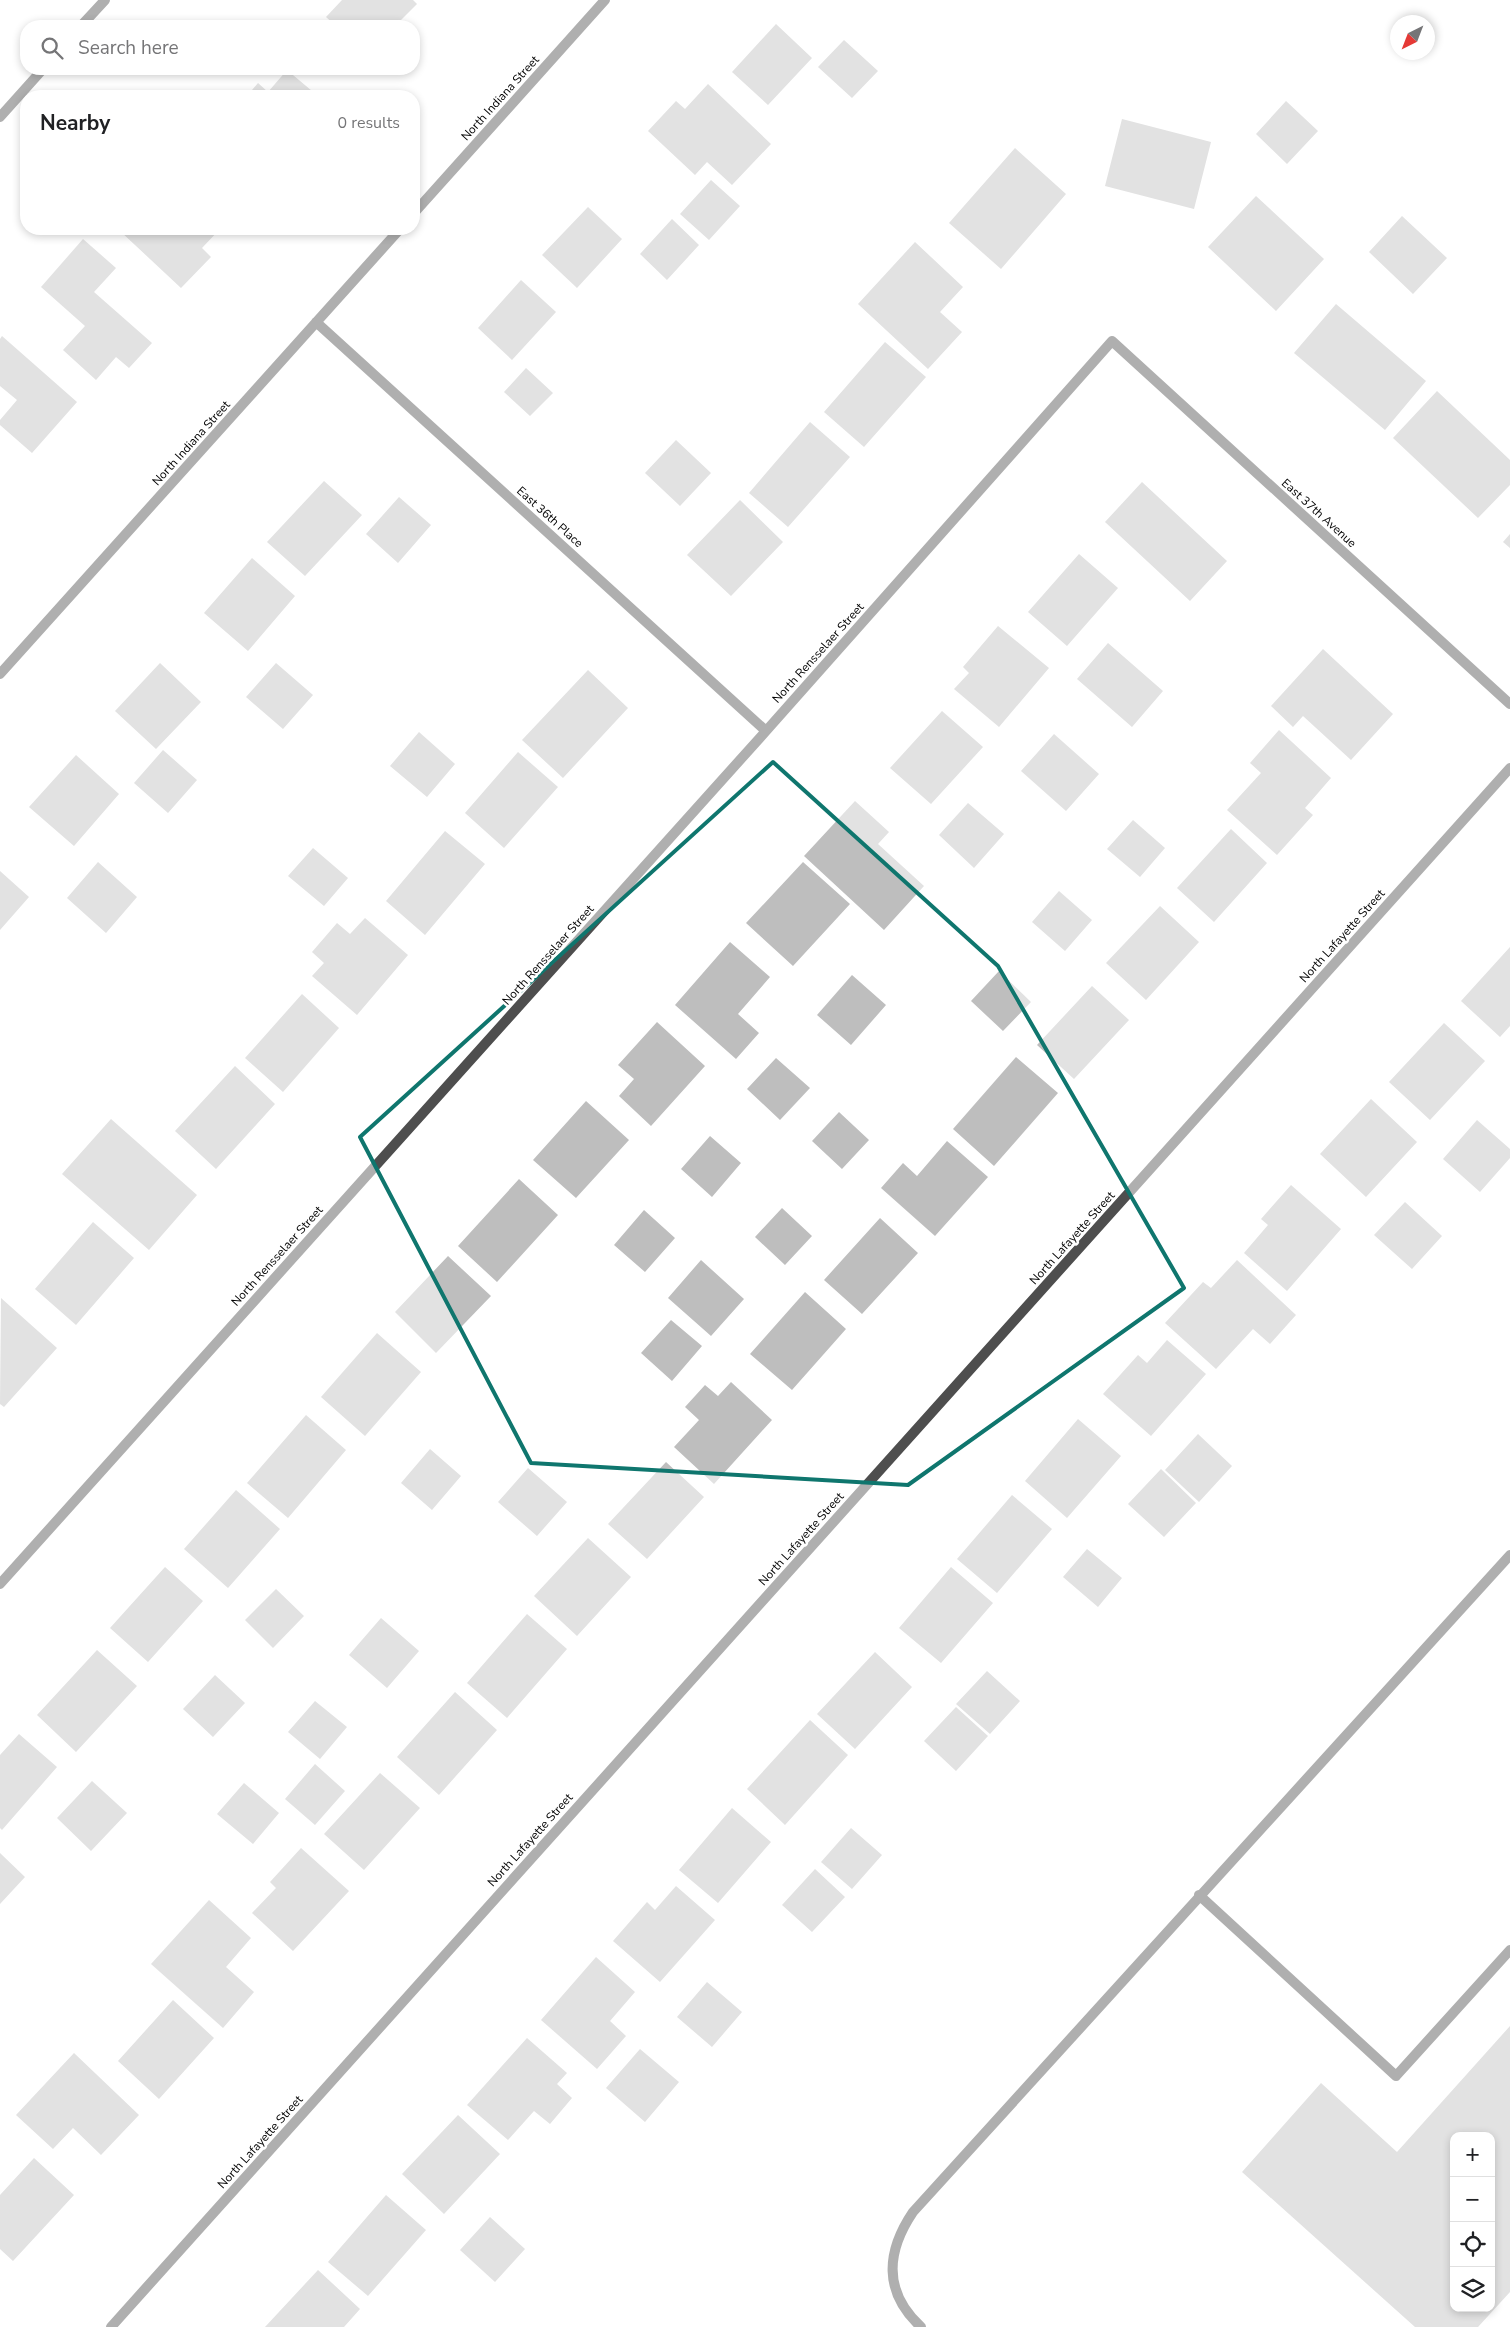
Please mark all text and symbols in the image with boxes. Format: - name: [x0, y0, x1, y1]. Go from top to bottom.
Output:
- north arrow: [1390, 15, 1435, 60]
- search box: [20, 20, 420, 75]
- icon: search: [38, 34, 66, 62]
- text: Search here: [78, 35, 179, 61]
- street label: North Indiana Street: [457, 51, 543, 144]
- text: Nearby: [40, 109, 110, 137]
- text: 0 results: [338, 112, 400, 134]
- street label: North Indiana Street: [148, 396, 234, 489]
- street label: East 37th Avenue: [1278, 475, 1360, 551]
- street label: East 36th Place: [513, 483, 587, 551]
- street label: North Rensselaer Street: [769, 599, 868, 707]
- street label: North Lafayette Street: [1296, 885, 1389, 986]
- street label: North Rensselaer Street: [499, 901, 598, 1009]
- street label: North Lafayette Street: [1026, 1187, 1119, 1288]
- street label: North Rensselaer Street: [228, 1202, 327, 1310]
- street label: North Lafayette Street: [755, 1488, 848, 1589]
- street label: North Lafayette Street: [484, 1789, 577, 1890]
- street label: North Lafayette Street: [214, 2091, 307, 2192]
- map controls: [1450, 2132, 1495, 2312]
- button: +: [1450, 2132, 1495, 2177]
- button: −: [1450, 2177, 1495, 2222]
- button: locate: [1450, 2222, 1495, 2267]
- button: layers: [1450, 2267, 1495, 2312]

